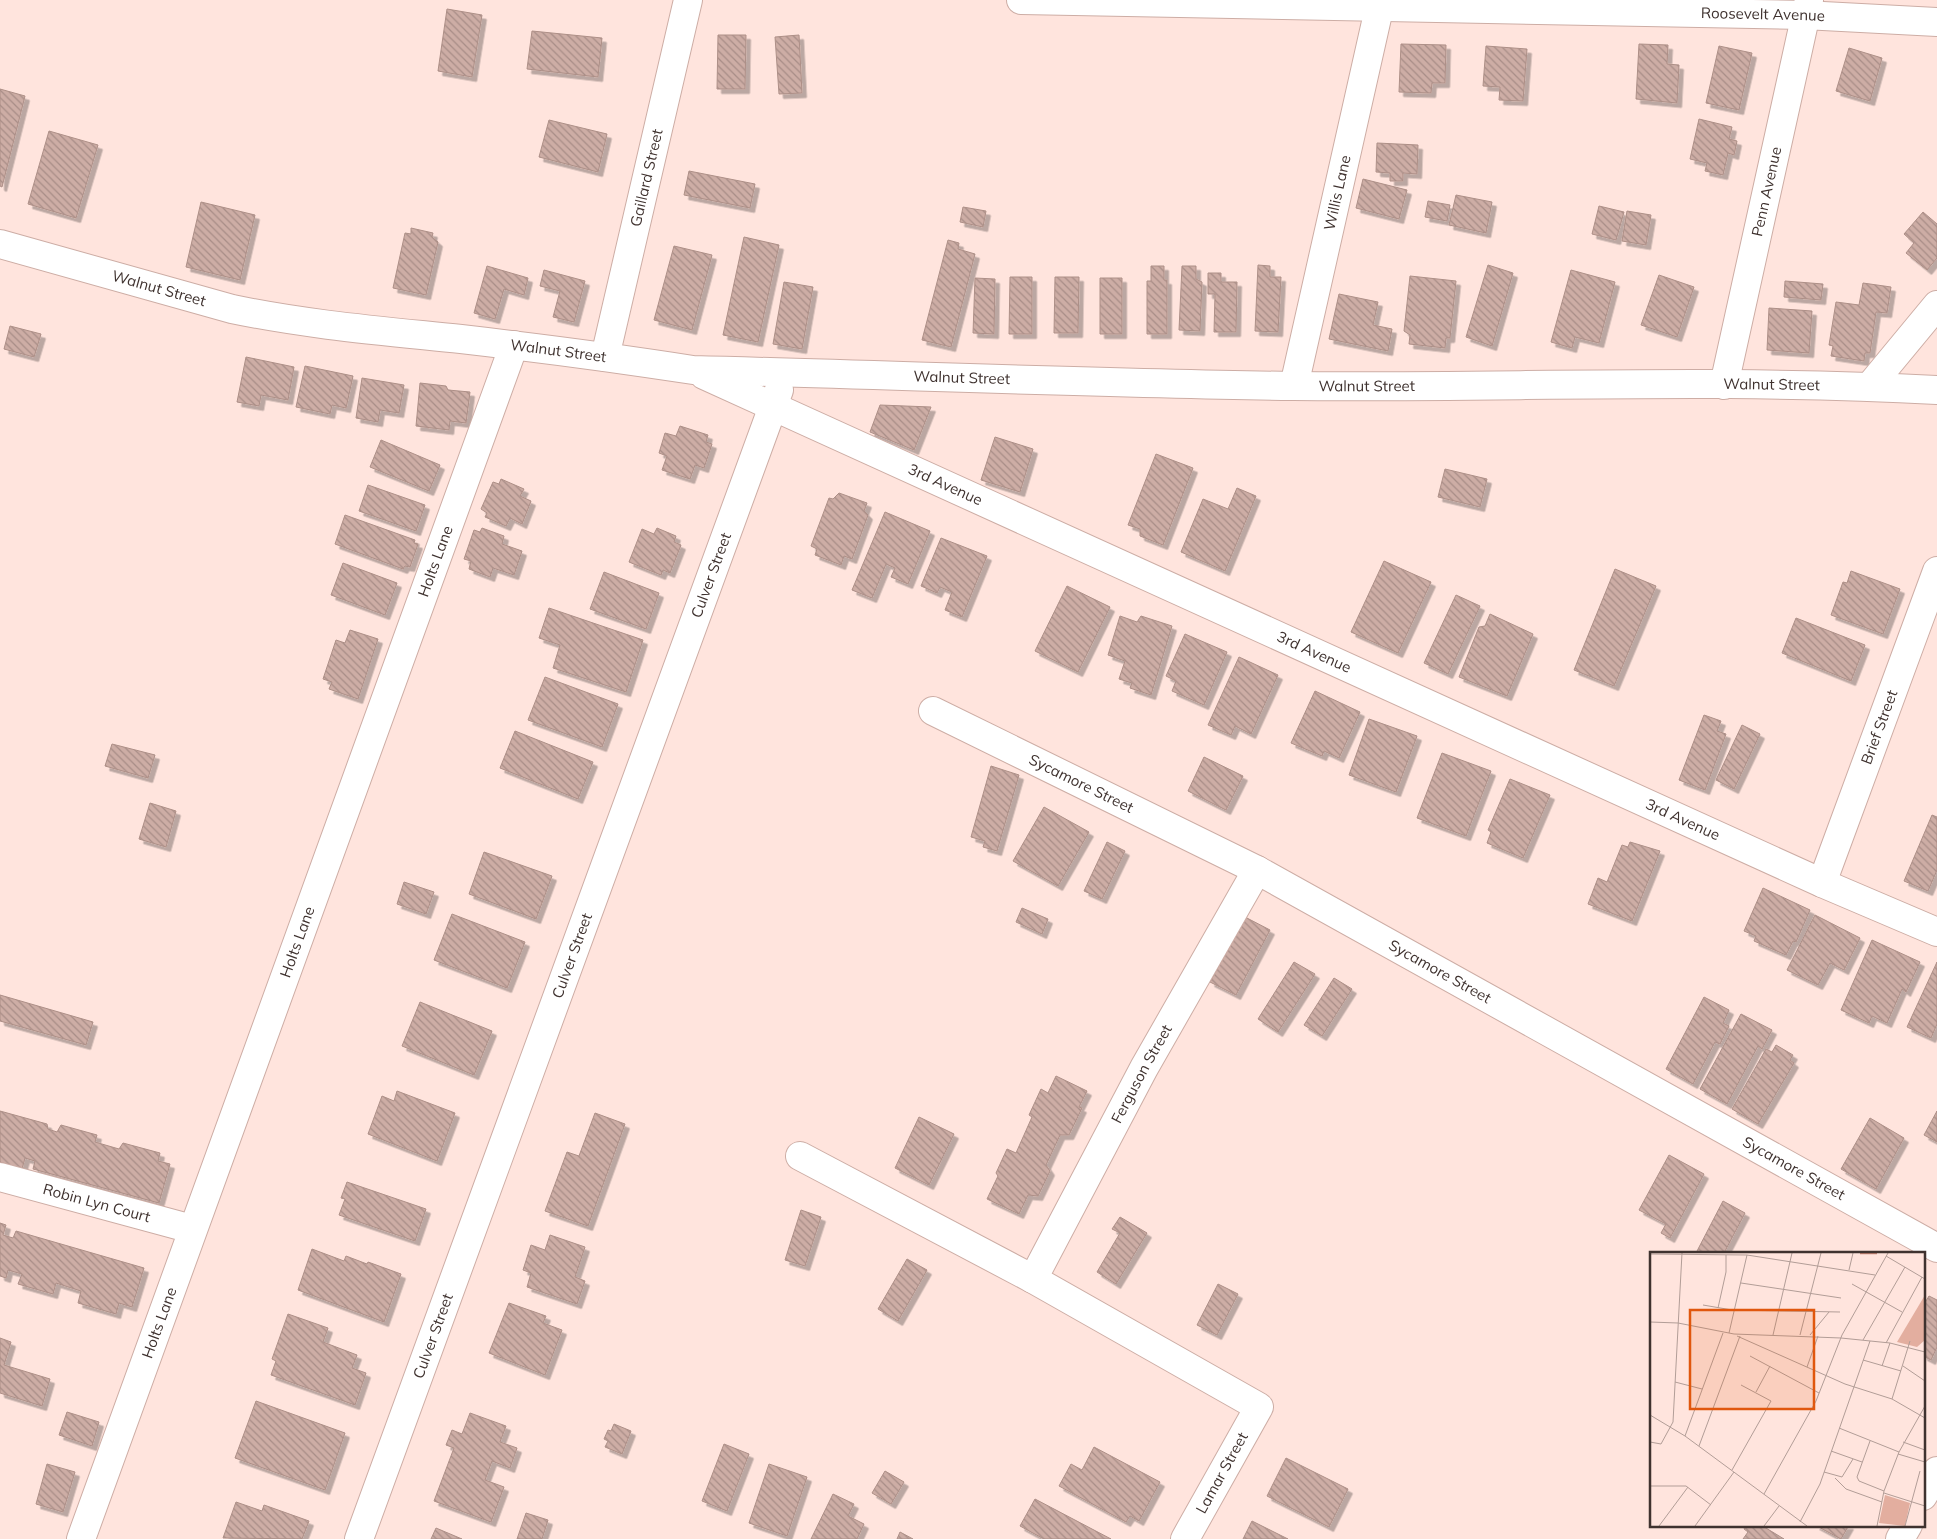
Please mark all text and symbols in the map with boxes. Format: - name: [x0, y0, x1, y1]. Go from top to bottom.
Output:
- street label: Roosevelt Avenue: [1701, 3, 1825, 25]
- street label: Gaillard Street: [626, 127, 667, 228]
- street label: Penn Avenue: [1747, 145, 1785, 238]
- street label: Willis Lane: [1319, 153, 1355, 232]
- street label: Walnut Street: [110, 266, 208, 310]
- street label: Walnut Street: [509, 335, 608, 366]
- street label: Walnut Street: [913, 366, 1010, 388]
- street label: Walnut Street: [1723, 374, 1820, 394]
- street label: Walnut Street: [1318, 376, 1415, 395]
- street label: 3rd Avenue: [905, 459, 986, 509]
- street label: Holts Lane: [413, 523, 457, 599]
- street label: Culver Street: [687, 530, 735, 620]
- street label: 3rd Avenue: [1274, 627, 1354, 677]
- street label: Brief Street: [1857, 687, 1901, 767]
- street label: Sycamore Street: [1026, 750, 1137, 817]
- street label: 3rd Avenue: [1643, 794, 1723, 844]
- street label: Holts Lane: [275, 904, 319, 980]
- street label: Culver Street: [547, 910, 596, 1001]
- street label: Sycamore Street: [1385, 935, 1495, 1007]
- street label: Ferguson Street: [1107, 1021, 1176, 1126]
- street label: Sycamore Street: [1739, 1132, 1849, 1204]
- street label: Robin Lyn Court: [41, 1179, 152, 1226]
- inset map: [1650, 1252, 1924, 1526]
- street label: Holts Lane: [137, 1284, 181, 1361]
- street label: Culver Street: [408, 1291, 457, 1381]
- street label: Lamar Street: [1191, 1429, 1252, 1517]

